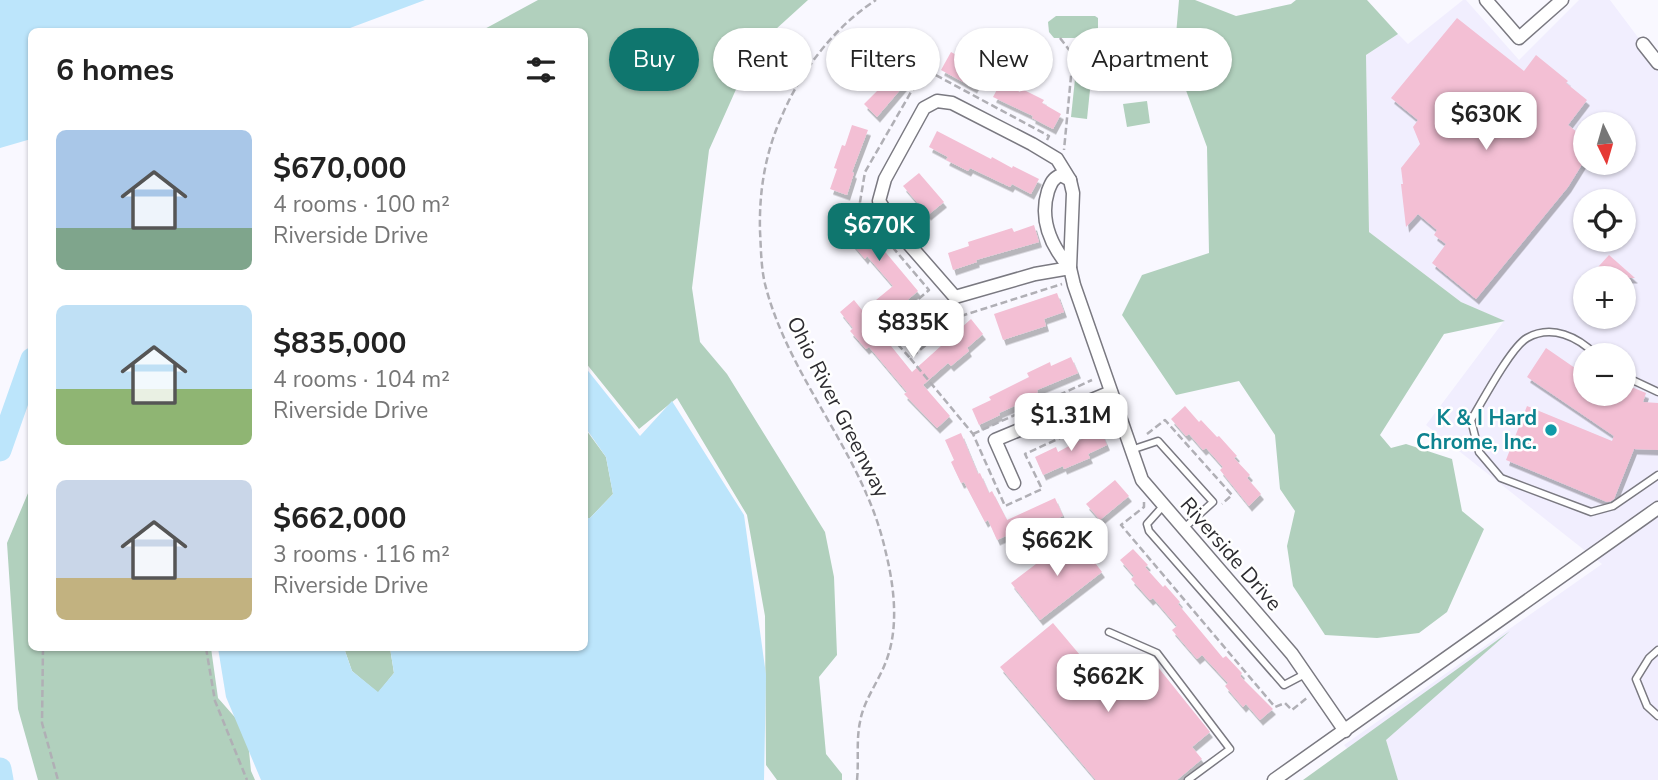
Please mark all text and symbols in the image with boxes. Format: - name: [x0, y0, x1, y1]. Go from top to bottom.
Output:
- chip: Buy: [609, 28, 699, 91]
- chip: Rent: [713, 28, 812, 91]
- chip: Filters: [826, 28, 940, 91]
- chip: New: [954, 28, 1053, 91]
- chip: Apartment: [1067, 28, 1232, 91]
- text: 6 homes: [56, 50, 174, 91]
- icon: filters: [522, 51, 560, 89]
- pin: $630K: [1437, 92, 1535, 152]
- text: $630K: [1451, 99, 1521, 130]
- north arrow: [1573, 112, 1636, 175]
- map controls: [1573, 112, 1636, 406]
- text: $670,000: [273, 148, 406, 189]
- icon: home: [112, 158, 196, 242]
- text: 4 rooms · 100 m²: [273, 189, 450, 220]
- button: locate: [1573, 189, 1636, 252]
- pin: $670K: [830, 204, 928, 263]
- text: $670K: [844, 210, 914, 241]
- text: Riverside Drive: [273, 220, 428, 251]
- button: +: [1573, 266, 1636, 329]
- pin: $835K: [864, 300, 962, 360]
- text: $835K: [878, 307, 948, 338]
- street label: Ohio River Greenway: [780, 312, 896, 503]
- text: $835,000: [273, 323, 406, 364]
- icon: home: [112, 333, 196, 417]
- button: −: [1573, 343, 1636, 406]
- text: 4 rooms · 104 m²: [273, 364, 450, 395]
- pin: $1.31M: [1014, 393, 1128, 453]
- text: Riverside Drive: [273, 395, 428, 426]
- text: $1.31M: [1031, 400, 1111, 431]
- place label: K & I Hard Chrome, Inc.: [1416, 404, 1537, 456]
- marker: K & I Hard Chrome, Inc.: [1543, 422, 1559, 438]
- street label: Riverside Drive: [1174, 491, 1288, 617]
- text: $662,000: [273, 498, 406, 539]
- icon: home: [112, 508, 196, 592]
- pin: $662K: [1008, 518, 1106, 578]
- text: $662K: [1022, 525, 1092, 556]
- text: 3 rooms · 116 m²: [273, 539, 450, 570]
- text: Riverside Drive: [273, 570, 428, 601]
- pin: $662K: [1059, 654, 1157, 714]
- text: $662K: [1073, 661, 1143, 692]

